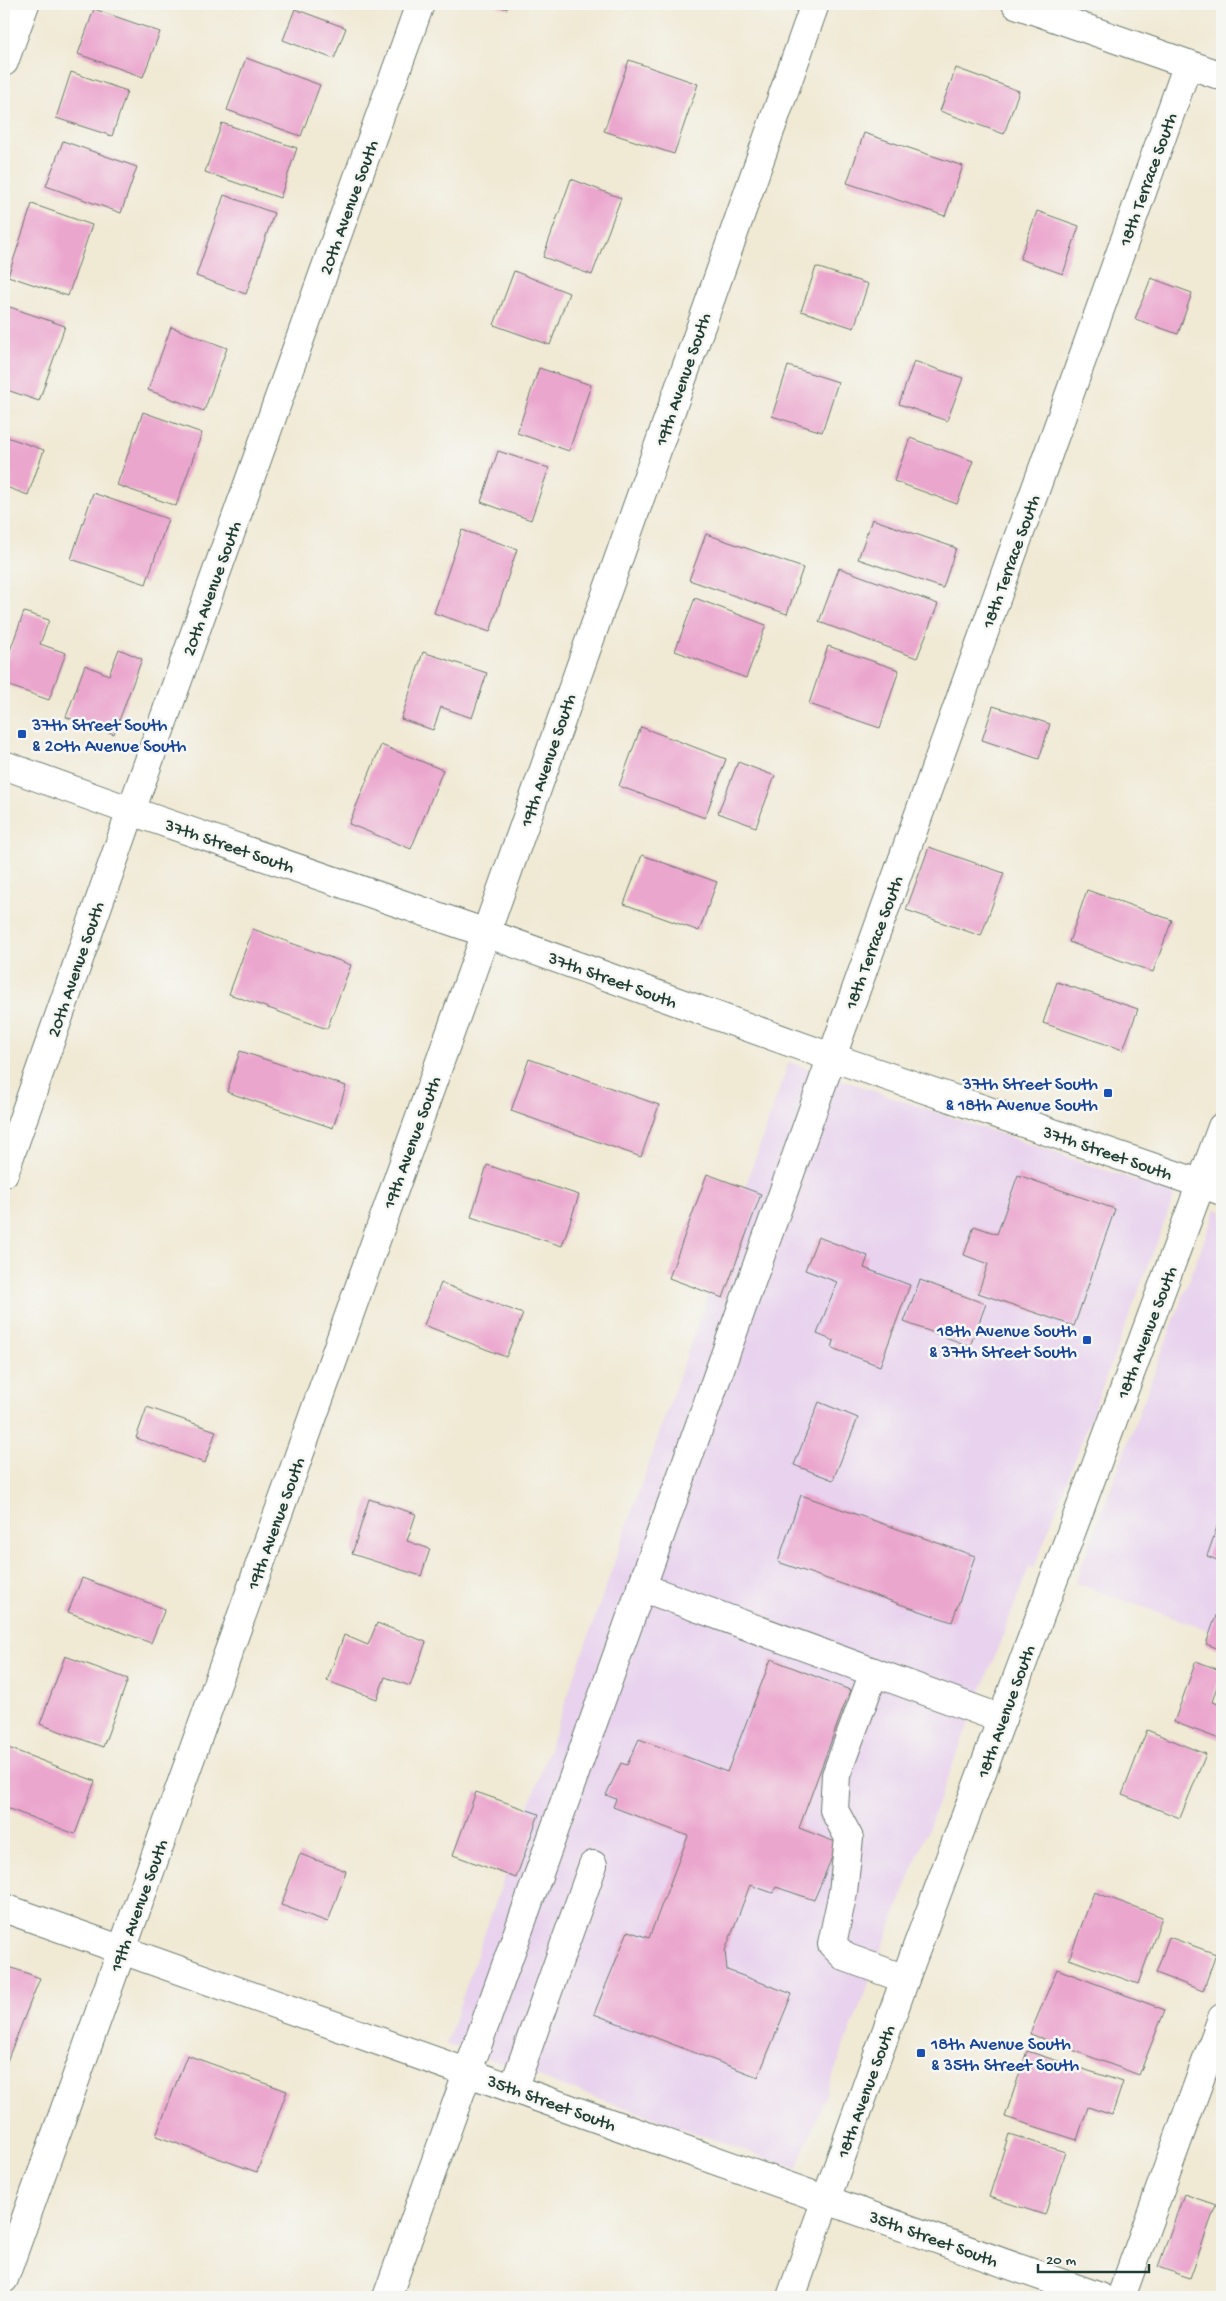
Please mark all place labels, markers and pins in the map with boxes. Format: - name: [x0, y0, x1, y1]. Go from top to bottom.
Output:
- place label: 37th Street South & 20th Avenue South: [31, 716, 187, 758]
- marker: 37th Street South & 20th Avenue South: [16, 728, 28, 740]
- place label: 37th Street South & 18th Avenue South: [945, 1075, 1098, 1117]
- marker: 37th Street South & 18th Avenue South: [1102, 1087, 1114, 1099]
- place label: 18th Avenue South & 37th Street South: [929, 1322, 1077, 1364]
- marker: 18th Avenue South & 37th Street South: [1081, 1334, 1093, 1346]
- place label: 18th Avenue South & 35th Street South: [930, 2035, 1079, 2077]
- marker: 18th Avenue South & 35th Street South: [915, 2047, 927, 2059]

